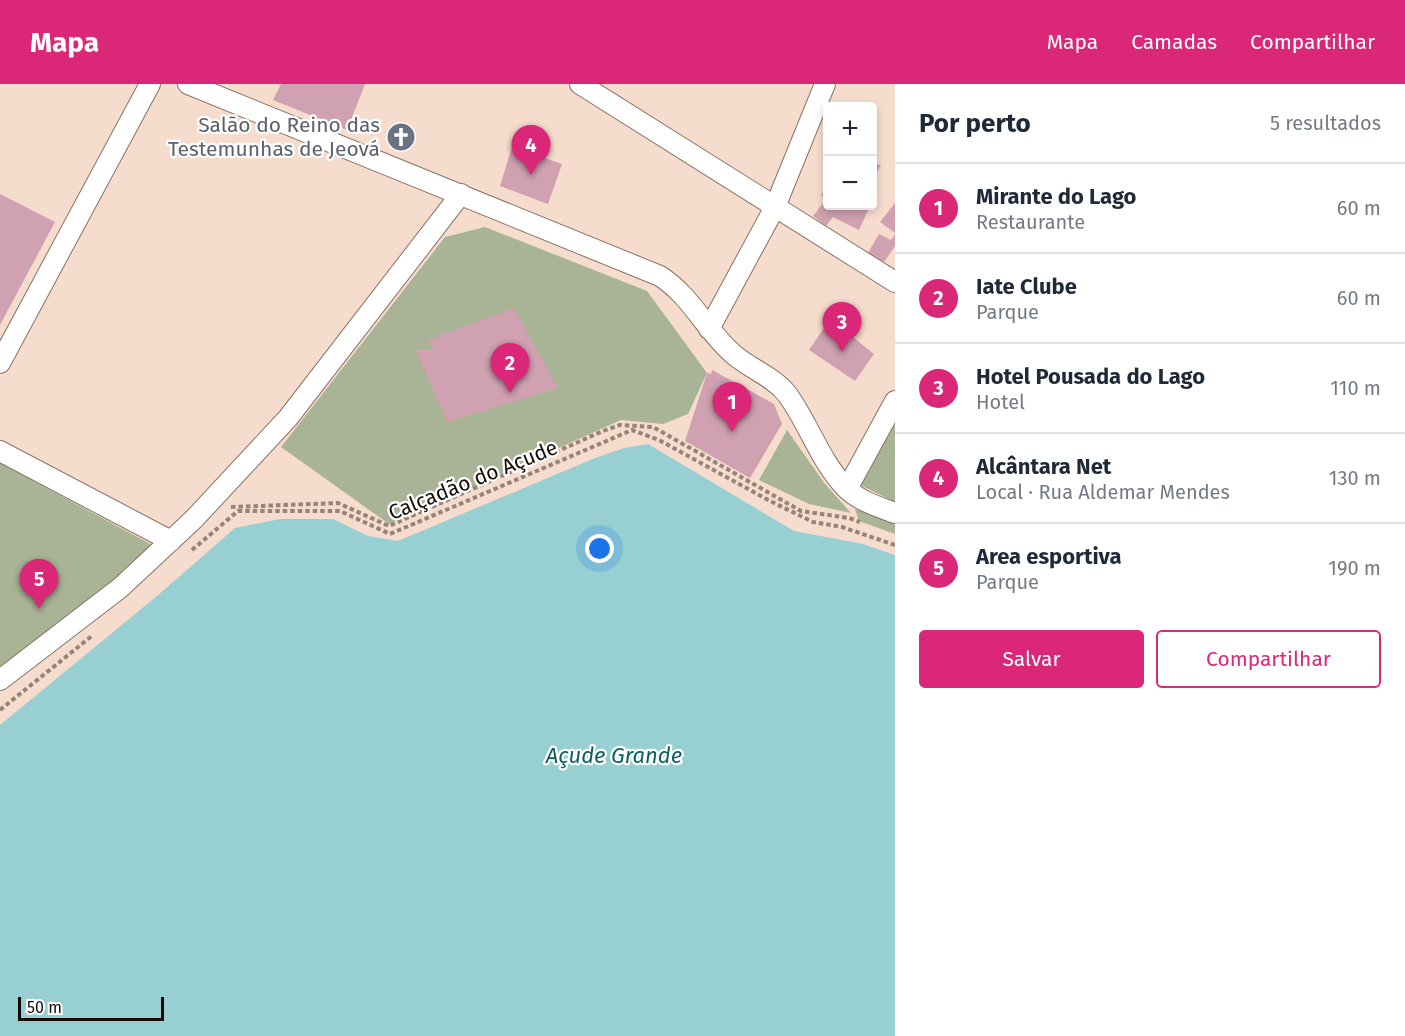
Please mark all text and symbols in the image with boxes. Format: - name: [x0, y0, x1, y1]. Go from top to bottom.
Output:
- text: Mapa: [30, 26, 99, 59]
- text: Mapa: [1047, 29, 1098, 55]
- text: Camadas: [1131, 29, 1217, 55]
- text: Compartilhar: [1250, 29, 1375, 55]
- map controls: [823, 102, 877, 210]
- button: +: [823, 102, 877, 156]
- text: Por perto: [919, 108, 1031, 139]
- text: 5 resultados: [1270, 111, 1381, 135]
- place label: Salão do Reino das Testemunhas de Jeová: [168, 112, 380, 162]
- church icon: Salão do Reino das Testemunhas de Jeová: [385, 121, 417, 153]
- pin: 4: [512, 126, 550, 175]
- button: −: [823, 156, 877, 210]
- text: Mirante do Lago: [976, 183, 1136, 210]
- text: 1: [934, 196, 943, 220]
- text: 60 m: [1337, 196, 1381, 220]
- text: Restaurante: [976, 210, 1085, 234]
- text: Iate Clube: [976, 273, 1077, 300]
- text: 2: [933, 286, 944, 310]
- text: 60 m: [1337, 286, 1381, 310]
- text: Parque: [976, 300, 1039, 324]
- pin: 3: [822, 302, 862, 352]
- pin: 2: [490, 344, 530, 393]
- text: Hotel Pousada do Lago: [976, 363, 1205, 390]
- text: 3: [933, 376, 944, 400]
- text: 110 m: [1330, 376, 1381, 400]
- pin: 1: [712, 382, 752, 432]
- text: Hotel: [976, 390, 1025, 414]
- street label: Calçadão do Açude: [385, 434, 561, 526]
- text: Alcântara Net: [976, 453, 1111, 480]
- text: 4: [933, 466, 944, 490]
- text: 130 m: [1329, 466, 1381, 490]
- text: Local · Rua Aldemar Mendes: [976, 480, 1230, 504]
- your location: [585, 534, 614, 563]
- text: Area esportiva: [976, 543, 1121, 570]
- text: 5: [933, 556, 944, 580]
- text: 190 m: [1328, 556, 1381, 580]
- pin: 5: [20, 560, 58, 609]
- text: Parque: [976, 570, 1039, 594]
- button: Salvar: [919, 630, 1144, 688]
- button: Compartilhar: [1156, 630, 1381, 688]
- water label: Açude Grande: [545, 742, 682, 769]
- scale bar: [18, 994, 164, 1022]
- text: 50 m: [27, 998, 62, 1017]

